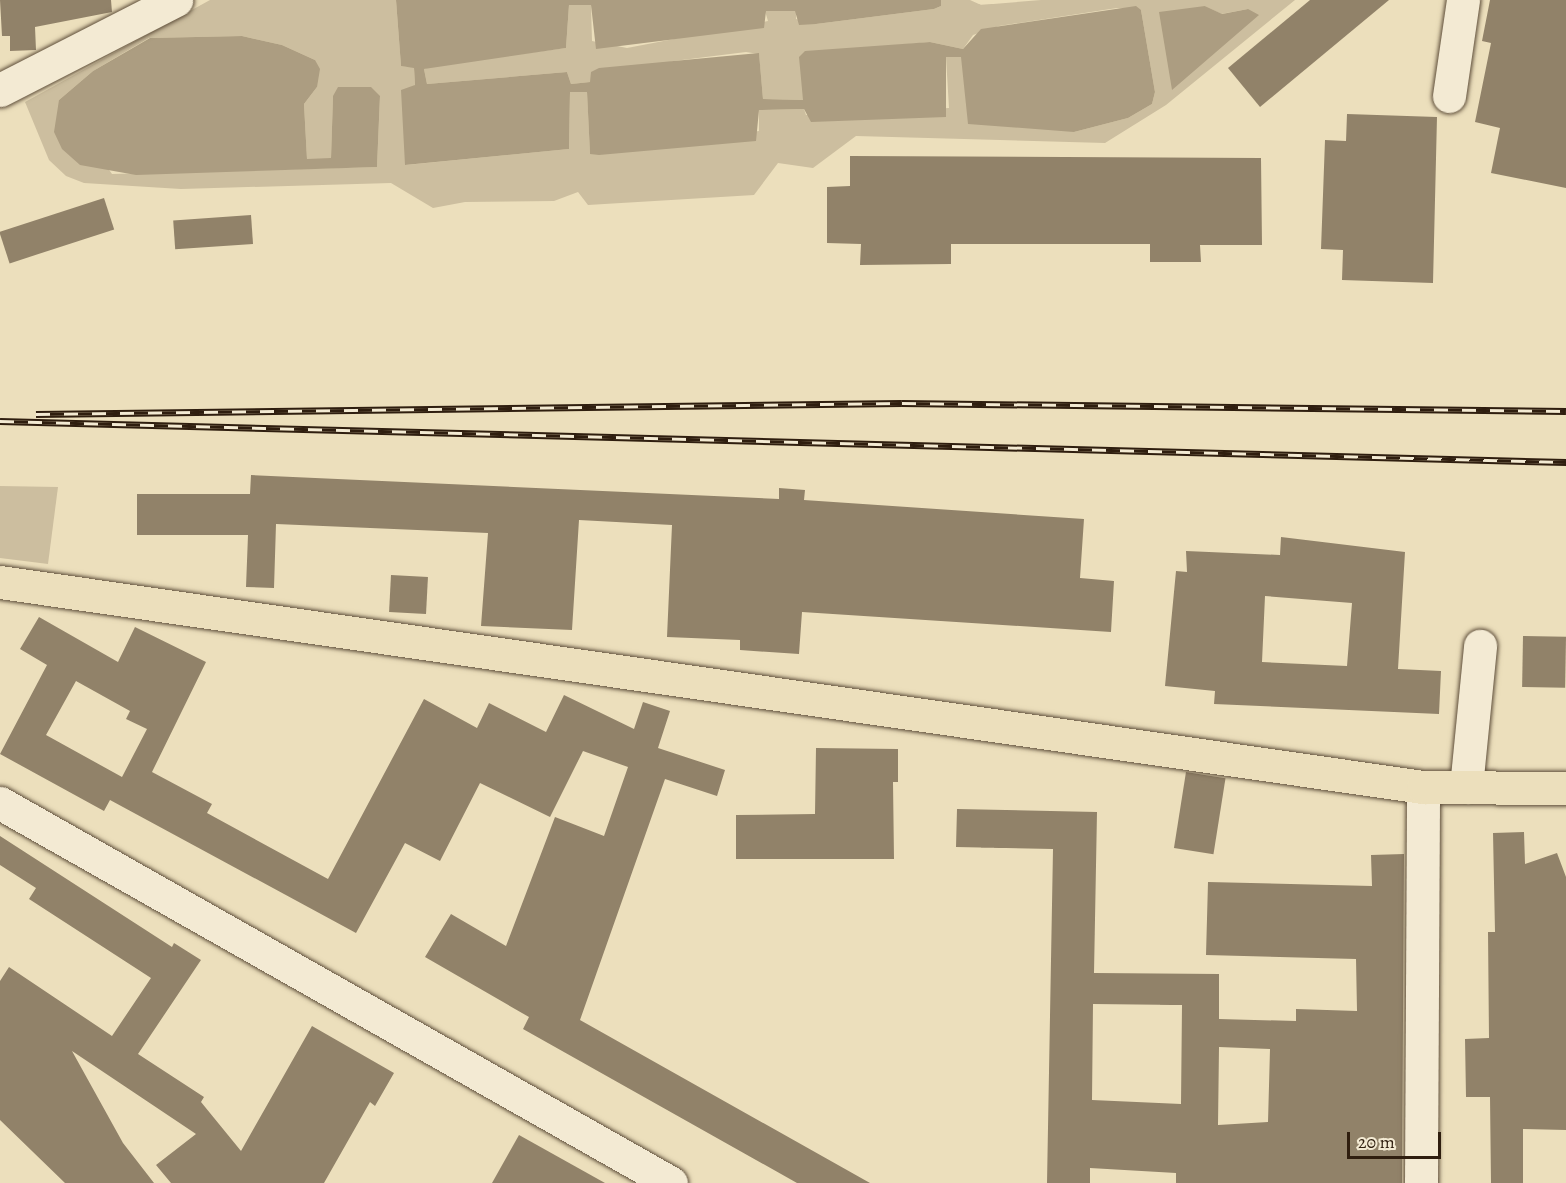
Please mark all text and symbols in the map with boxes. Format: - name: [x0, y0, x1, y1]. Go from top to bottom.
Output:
- scale bar: [1350, 1120, 1444, 1158]
- text: 20 m: [1358, 1130, 1395, 1154]

